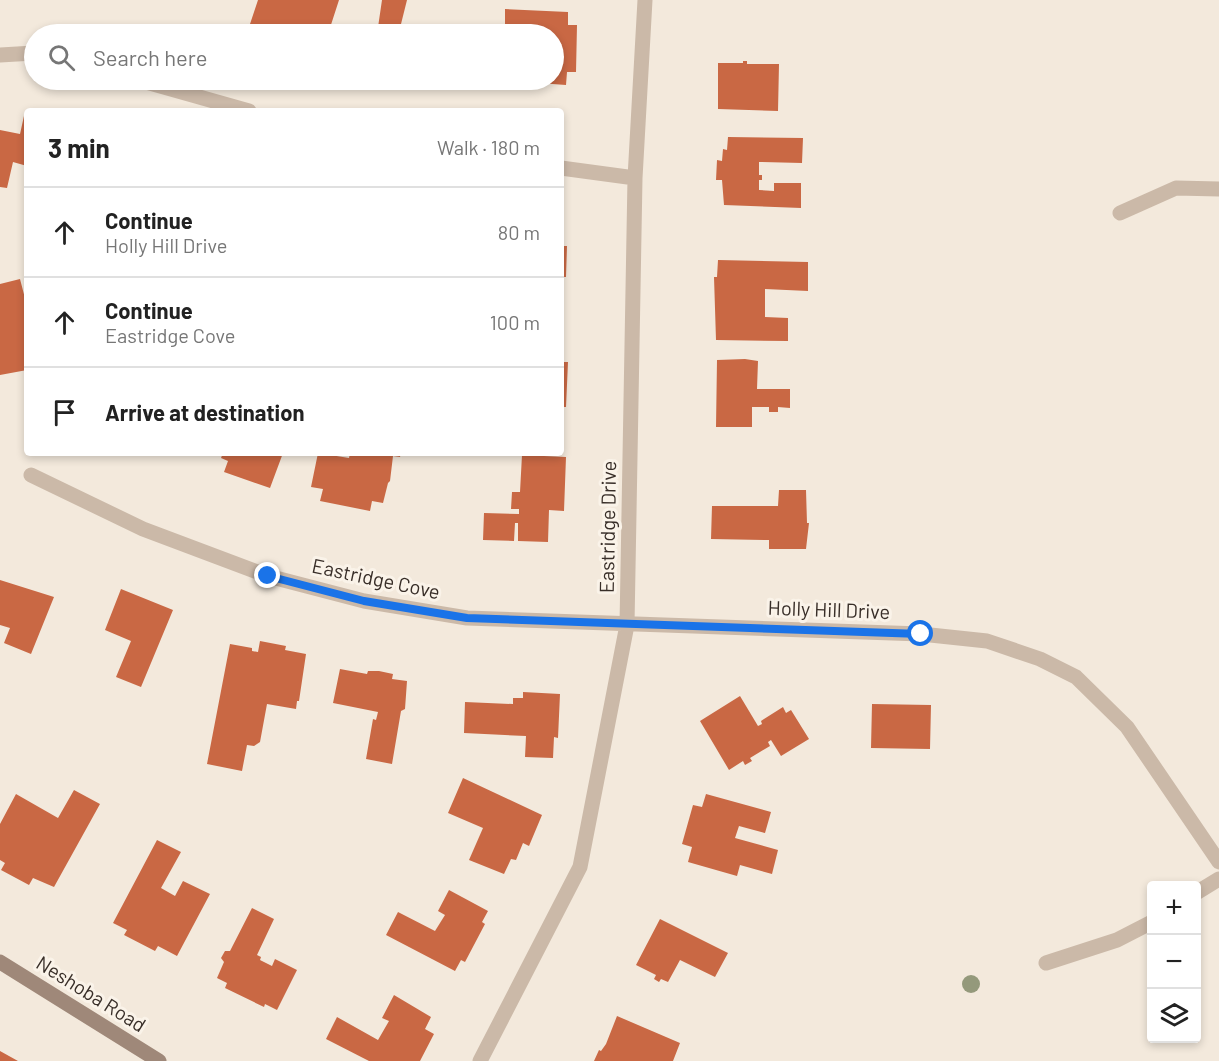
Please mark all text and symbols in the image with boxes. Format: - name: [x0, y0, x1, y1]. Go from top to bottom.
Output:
- search box: [24, 24, 564, 90]
- icon: search: [45, 41, 78, 74]
- text: Search here: [93, 44, 207, 70]
- text: 3 min: [48, 132, 110, 163]
- text: Walk · 180 m: [437, 135, 540, 159]
- text: Continue: [105, 207, 193, 233]
- icon: ahead: [48, 216, 81, 249]
- text: 80 m: [498, 220, 540, 244]
- text: Holly Hill Drive: [105, 233, 227, 257]
- text: Continue: [105, 297, 193, 323]
- icon: ahead: [48, 306, 81, 339]
- text: 100 m: [490, 310, 540, 334]
- text: Eastridge Cove: [105, 323, 235, 347]
- icon: arrive: [48, 396, 81, 429]
- text: Arrive at destination: [105, 399, 304, 425]
- street label: Eastridge Drive: [594, 461, 620, 593]
- street label: Eastridge Cove: [310, 553, 442, 603]
- route end: [254, 562, 280, 588]
- street label: Holly Hill Drive: [767, 595, 891, 623]
- route start: [907, 620, 933, 646]
- map controls: [1147, 881, 1201, 1043]
- button: +: [1147, 881, 1201, 935]
- button: −: [1147, 935, 1201, 989]
- street label: Neshoba Road: [32, 950, 151, 1036]
- button: layers: [1147, 989, 1201, 1043]

